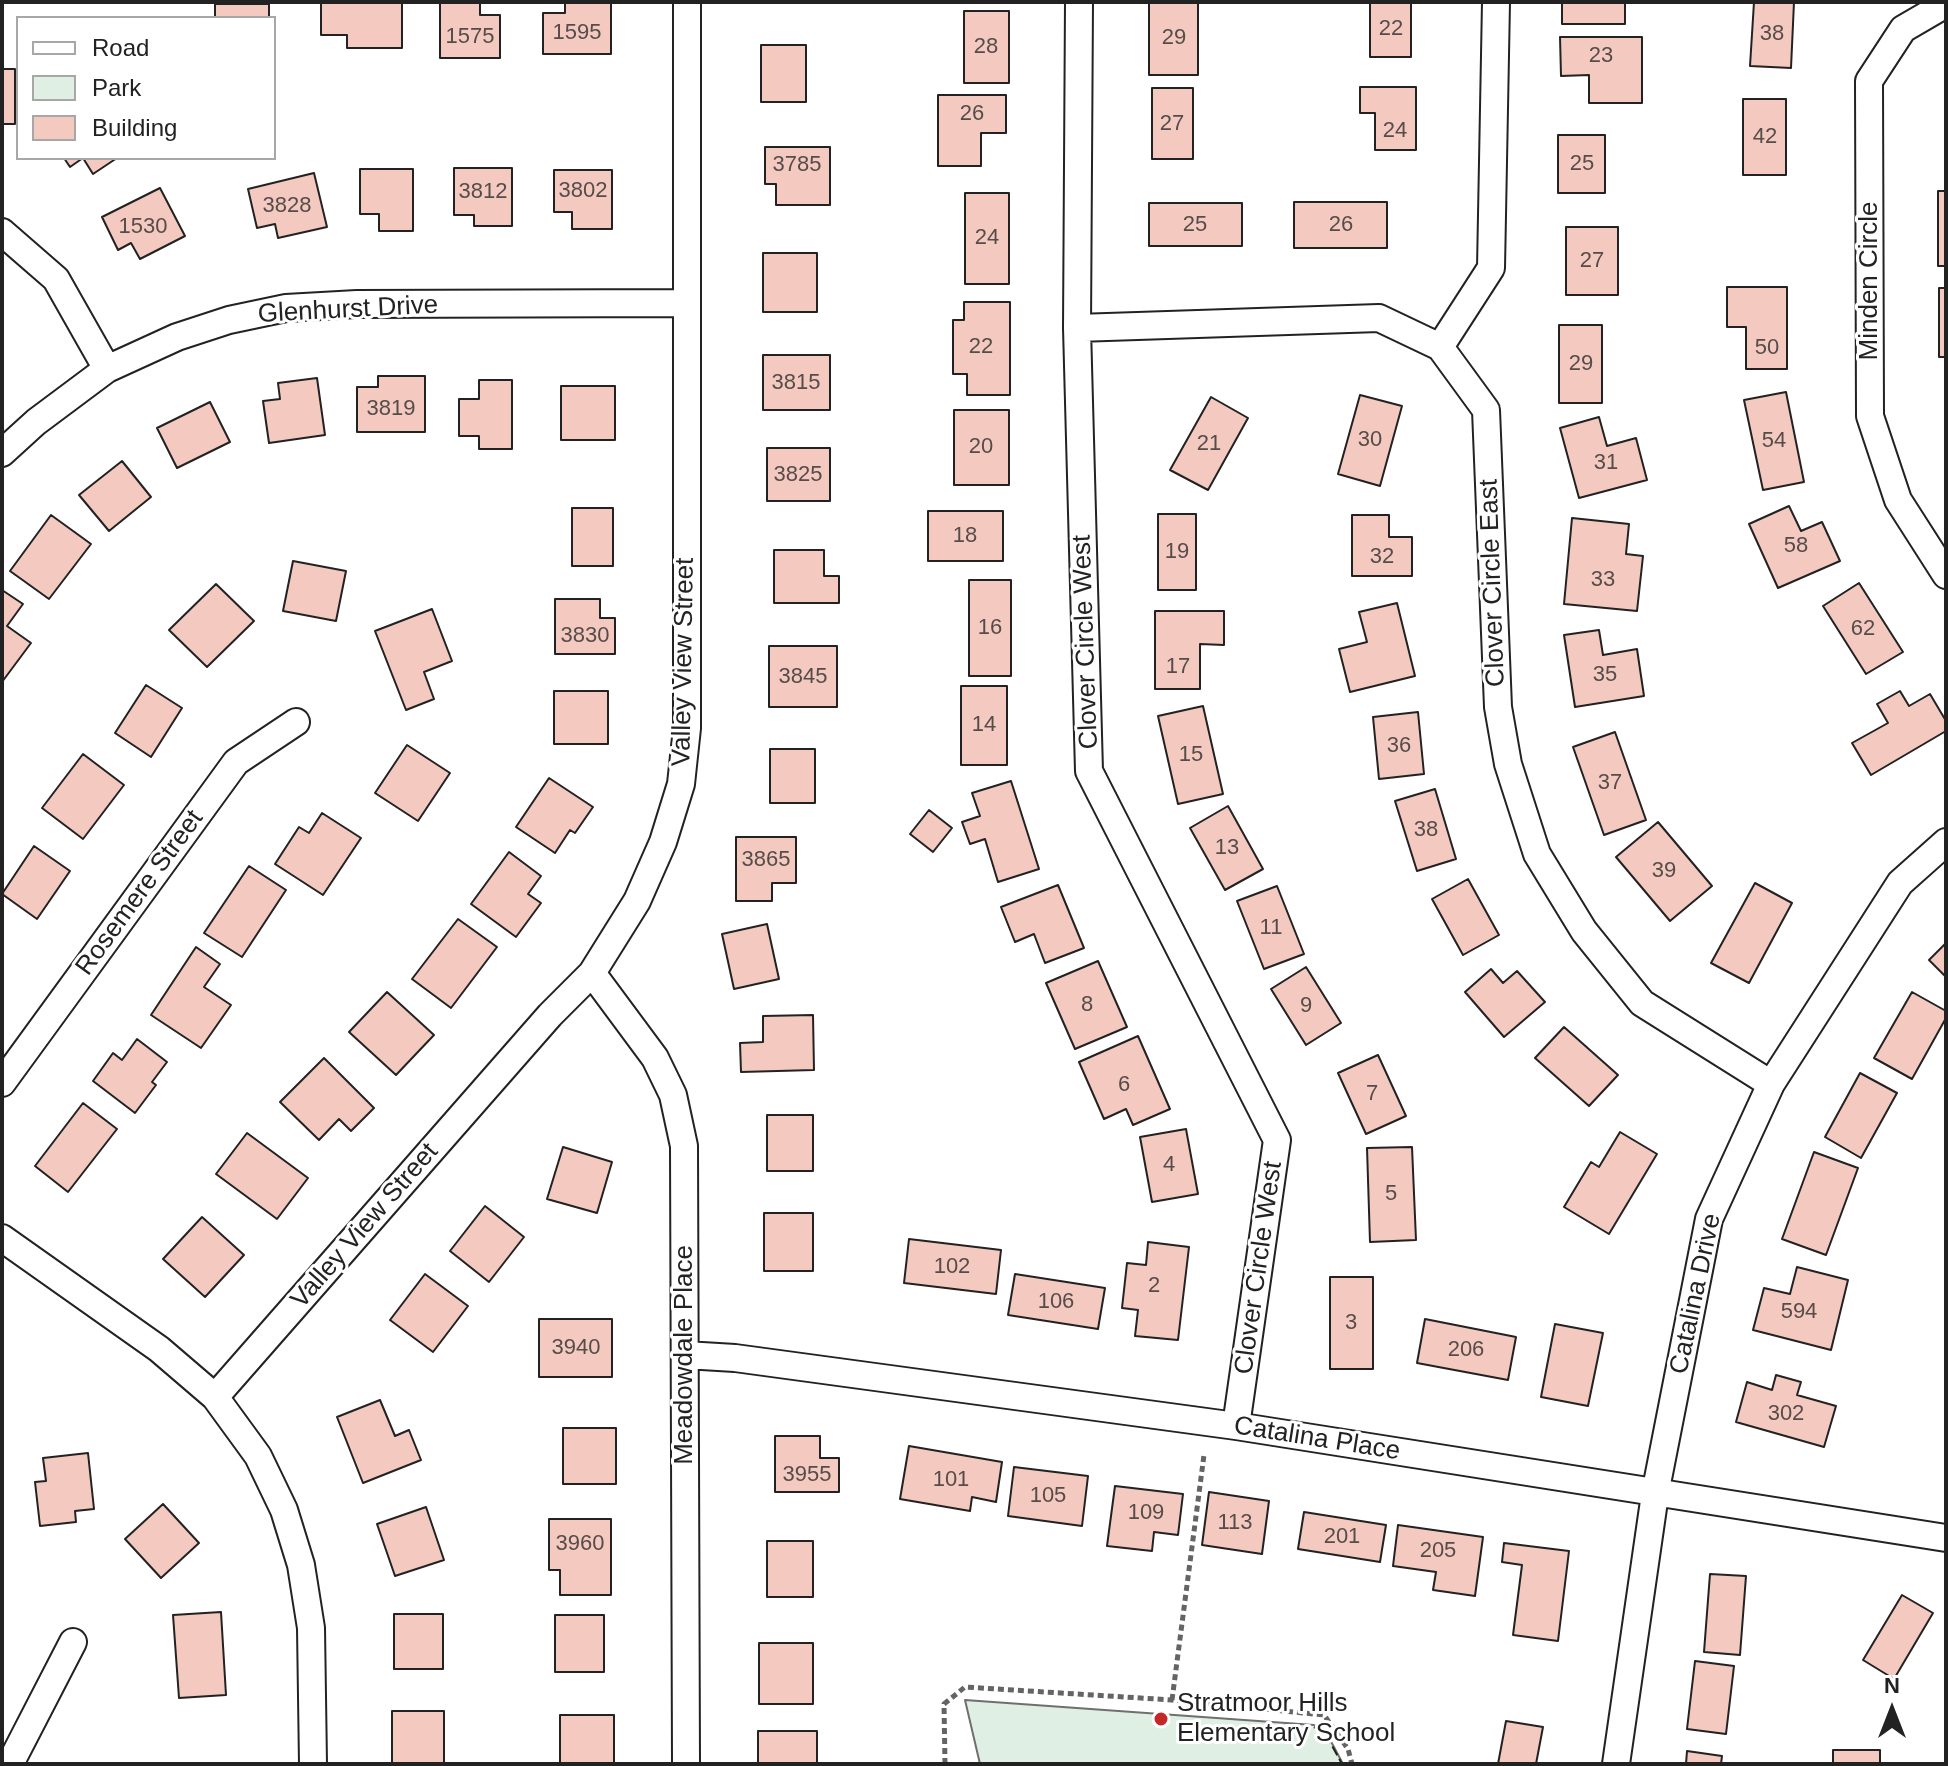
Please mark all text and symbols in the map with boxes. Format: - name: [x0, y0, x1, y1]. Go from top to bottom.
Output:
- legend: [16, 16, 276, 160]
- house number: 22: [1379, 16, 1403, 42]
- house number: 1595: [553, 20, 601, 46]
- house number: 38: [1760, 21, 1784, 47]
- house number: 1575: [446, 24, 494, 50]
- house number: 29: [1162, 25, 1186, 51]
- text: Road: [92, 34, 149, 61]
- house number: 28: [974, 34, 998, 60]
- house number: 23: [1589, 43, 1613, 69]
- text: Park: [92, 74, 141, 101]
- house number: 26: [960, 101, 984, 127]
- house number: 27: [1160, 111, 1184, 137]
- text: Building: [92, 114, 177, 141]
- house number: 24: [1383, 118, 1407, 144]
- house number: 42: [1753, 124, 1777, 150]
- house number: 25: [1570, 151, 1594, 177]
- house number: 3785: [773, 152, 821, 178]
- house number: 3802: [559, 178, 607, 204]
- house number: 3812: [459, 179, 507, 205]
- house number: 3828: [263, 193, 311, 219]
- street label: Minden Circle: [1854, 202, 1886, 360]
- house number: 25: [1183, 212, 1207, 238]
- house number: 26: [1329, 212, 1353, 238]
- house number: 1530: [119, 214, 167, 240]
- house number: 24: [975, 225, 999, 251]
- house number: 27: [1580, 248, 1604, 274]
- street label: Glenhurst Drive: [257, 290, 439, 330]
- house number: 22: [969, 334, 993, 360]
- house number: 50: [1755, 335, 1779, 361]
- house number: 29: [1569, 351, 1593, 377]
- house number: 3815: [772, 370, 820, 396]
- house number: 3819: [367, 396, 415, 422]
- house number: 30: [1358, 427, 1382, 453]
- house number: 54: [1762, 428, 1786, 454]
- house number: 21: [1197, 431, 1221, 457]
- house number: 20: [969, 434, 993, 460]
- house number: 31: [1594, 450, 1618, 476]
- house number: 3825: [774, 462, 822, 488]
- street label: Clover Circle East: [1474, 478, 1512, 688]
- house number: 18: [953, 523, 977, 549]
- house number: 58: [1784, 533, 1808, 559]
- street label: Clover Circle West: [1067, 534, 1105, 750]
- house number: 19: [1165, 539, 1189, 565]
- house number: 32: [1370, 544, 1394, 570]
- street label: Valley View Street: [667, 557, 701, 767]
- house number: 33: [1591, 567, 1615, 593]
- house number: 16: [978, 615, 1002, 641]
- house number: 62: [1851, 616, 1875, 642]
- house number: 3830: [561, 623, 609, 649]
- house number: 17: [1166, 654, 1190, 680]
- house number: 35: [1593, 662, 1617, 688]
- house number: 3845: [779, 664, 827, 690]
- house number: 14: [972, 712, 996, 738]
- house number: 36: [1387, 733, 1411, 759]
- house number: 15: [1179, 742, 1203, 768]
- house number: 37: [1598, 770, 1622, 796]
- street label: Rosemere Street: [70, 804, 210, 982]
- house number: 38: [1414, 817, 1438, 843]
- house number: 13: [1215, 835, 1239, 861]
- house number: 3865: [742, 847, 790, 873]
- house number: 39: [1652, 858, 1676, 884]
- house number: 11: [1260, 915, 1282, 941]
- house number: 8: [1081, 992, 1093, 1018]
- house number: 9: [1300, 993, 1312, 1019]
- house number: 6: [1118, 1072, 1130, 1098]
- house number: 7: [1366, 1081, 1378, 1107]
- street label: Valley View Street: [285, 1137, 445, 1315]
- house number: 4: [1163, 1152, 1175, 1178]
- street label: Clover Circle West: [1229, 1159, 1289, 1377]
- house number: 5: [1385, 1181, 1397, 1207]
- street label: Catalina Drive: [1664, 1211, 1728, 1377]
- street label: Meadowdale Place: [669, 1245, 701, 1465]
- house number: 102: [934, 1254, 970, 1280]
- house number: 2: [1148, 1273, 1160, 1299]
- house number: 106: [1038, 1289, 1074, 1315]
- house number: 594: [1781, 1299, 1817, 1325]
- house number: 3: [1345, 1310, 1357, 1336]
- house number: 3940: [552, 1335, 600, 1361]
- house number: 206: [1448, 1337, 1484, 1363]
- house number: 302: [1768, 1401, 1804, 1427]
- street label: Catalina Place: [1232, 1410, 1402, 1468]
- house number: 3955: [783, 1462, 831, 1488]
- house number: 101: [933, 1467, 969, 1493]
- house number: 105: [1030, 1483, 1066, 1509]
- house number: 109: [1128, 1500, 1164, 1526]
- house number: 113: [1217, 1510, 1253, 1536]
- house number: 201: [1324, 1524, 1360, 1550]
- house number: 3960: [556, 1531, 604, 1557]
- house number: 205: [1420, 1538, 1456, 1564]
- north arrow: [1852, 1670, 1932, 1750]
- text: N: [1884, 1673, 1900, 1698]
- place label: Stratmoor Hills Elementary School: [1177, 1688, 1395, 1750]
- marker: Stratmoor Hills Elementary School: [1152, 1710, 1170, 1728]

